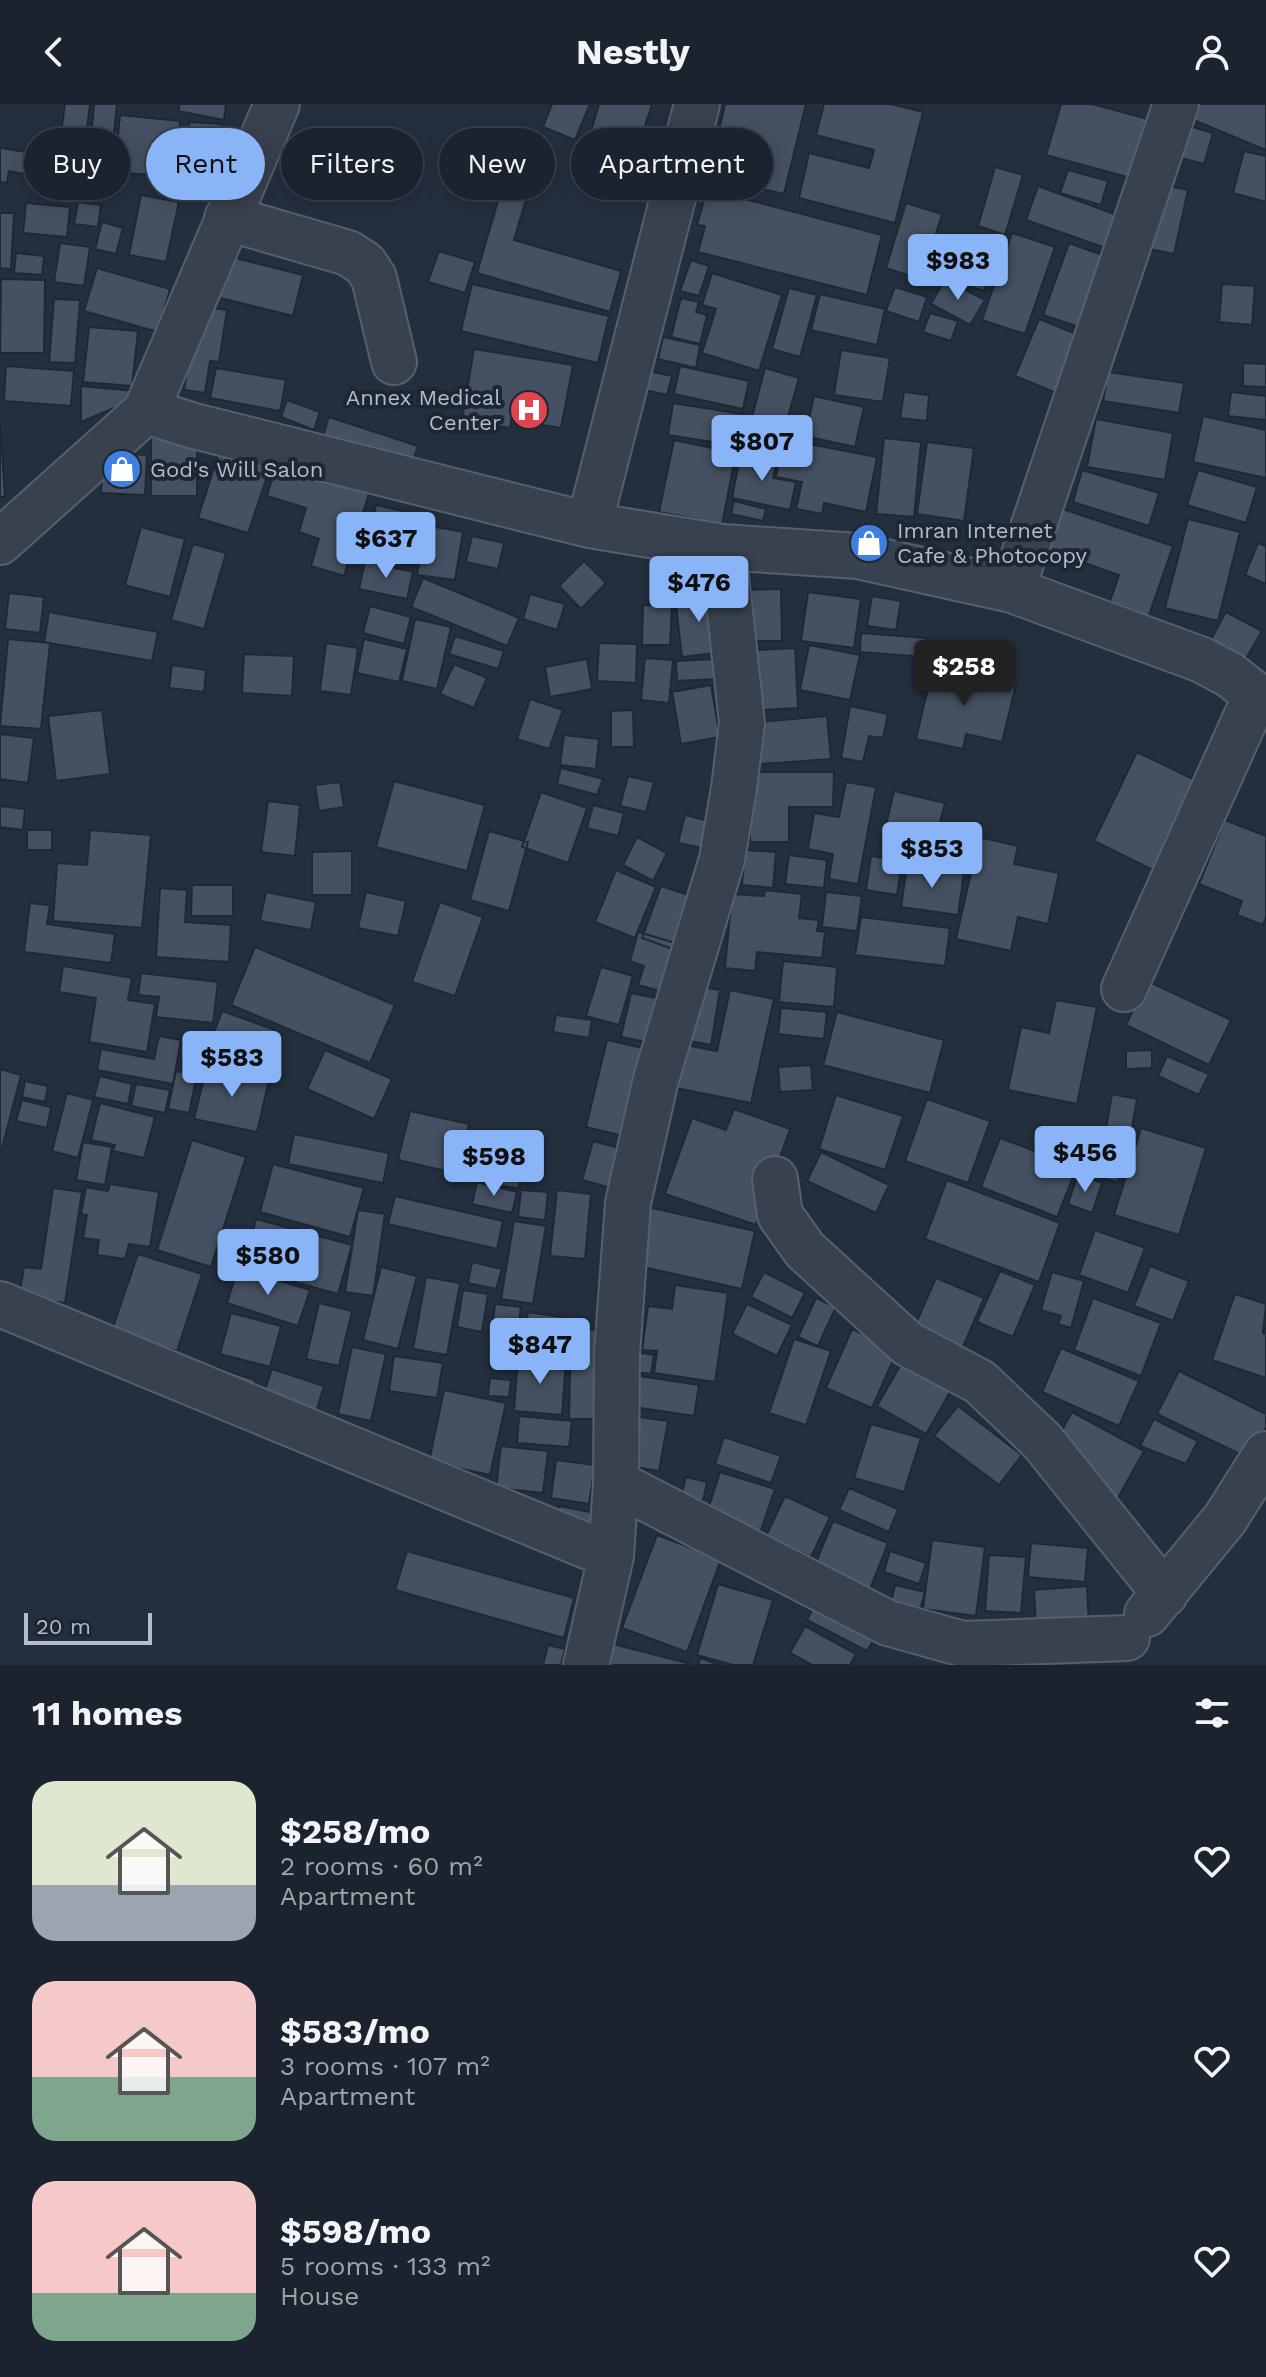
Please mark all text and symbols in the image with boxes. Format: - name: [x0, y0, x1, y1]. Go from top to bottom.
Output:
- icon: back: [32, 30, 76, 74]
- icon: person: [1190, 30, 1234, 74]
- text: Nestly: [576, 31, 690, 73]
- chip: Buy: [24, 128, 130, 200]
- chip: Rent: [146, 128, 265, 200]
- chip: Filters: [281, 128, 423, 200]
- chip: New: [439, 128, 555, 200]
- chip: Apartment: [571, 128, 773, 200]
- pin: $983: [911, 234, 1005, 302]
- text: $983: [926, 245, 990, 275]
- place label: Annex Medical Center: [346, 385, 501, 435]
- hospital icon: Annex Medical Center: [508, 389, 550, 431]
- pin: $807: [715, 415, 809, 483]
- text: $807: [730, 426, 794, 456]
- shop icon: God's Will Salon: [101, 448, 143, 490]
- place label: God's Will Salon: [150, 457, 323, 482]
- pin: $637: [339, 512, 433, 580]
- place label: Imran Internet Cafe & Photocopy: [897, 518, 1088, 568]
- shop icon: Imran Internet Cafe & Photocopy: [848, 522, 890, 564]
- text: $637: [354, 523, 418, 553]
- pin: $476: [652, 556, 746, 624]
- text: $476: [667, 567, 731, 597]
- pin: $258: [917, 640, 1011, 708]
- text: $258: [932, 651, 996, 681]
- pin: $853: [885, 822, 979, 890]
- text: $853: [900, 833, 964, 863]
- pin: $583: [185, 1031, 279, 1099]
- text: $583: [200, 1042, 264, 1072]
- pin: $456: [1038, 1126, 1132, 1194]
- pin: $598: [447, 1130, 541, 1198]
- text: $456: [1053, 1137, 1117, 1167]
- text: $598: [462, 1141, 526, 1171]
- pin: $580: [221, 1229, 315, 1297]
- text: $580: [236, 1240, 300, 1270]
- pin: $847: [493, 1318, 587, 1386]
- text: $847: [508, 1329, 572, 1359]
- scale bar: [24, 1609, 152, 1645]
- text: 20 m: [36, 1614, 91, 1639]
- icon: filters: [1190, 1691, 1234, 1735]
- text: 11 homes: [32, 1693, 182, 1733]
- text: $258/mo: [280, 1811, 430, 1851]
- icon: home: [96, 1813, 192, 1909]
- icon: heart: [1190, 1839, 1234, 1883]
- text: 2 rooms · 60 m²: [280, 1851, 483, 1881]
- text: Apartment: [280, 1881, 416, 1911]
- text: $583/mo: [280, 2011, 430, 2051]
- icon: home: [96, 2013, 192, 2109]
- icon: heart: [1190, 2039, 1234, 2083]
- text: 3 rooms · 107 m²: [280, 2051, 490, 2081]
- text: Apartment: [280, 2081, 416, 2111]
- text: $598/mo: [280, 2211, 431, 2251]
- icon: home: [96, 2213, 192, 2309]
- icon: heart: [1190, 2239, 1234, 2283]
- text: 5 rooms · 133 m²: [280, 2251, 491, 2281]
- text: House: [280, 2281, 359, 2311]

